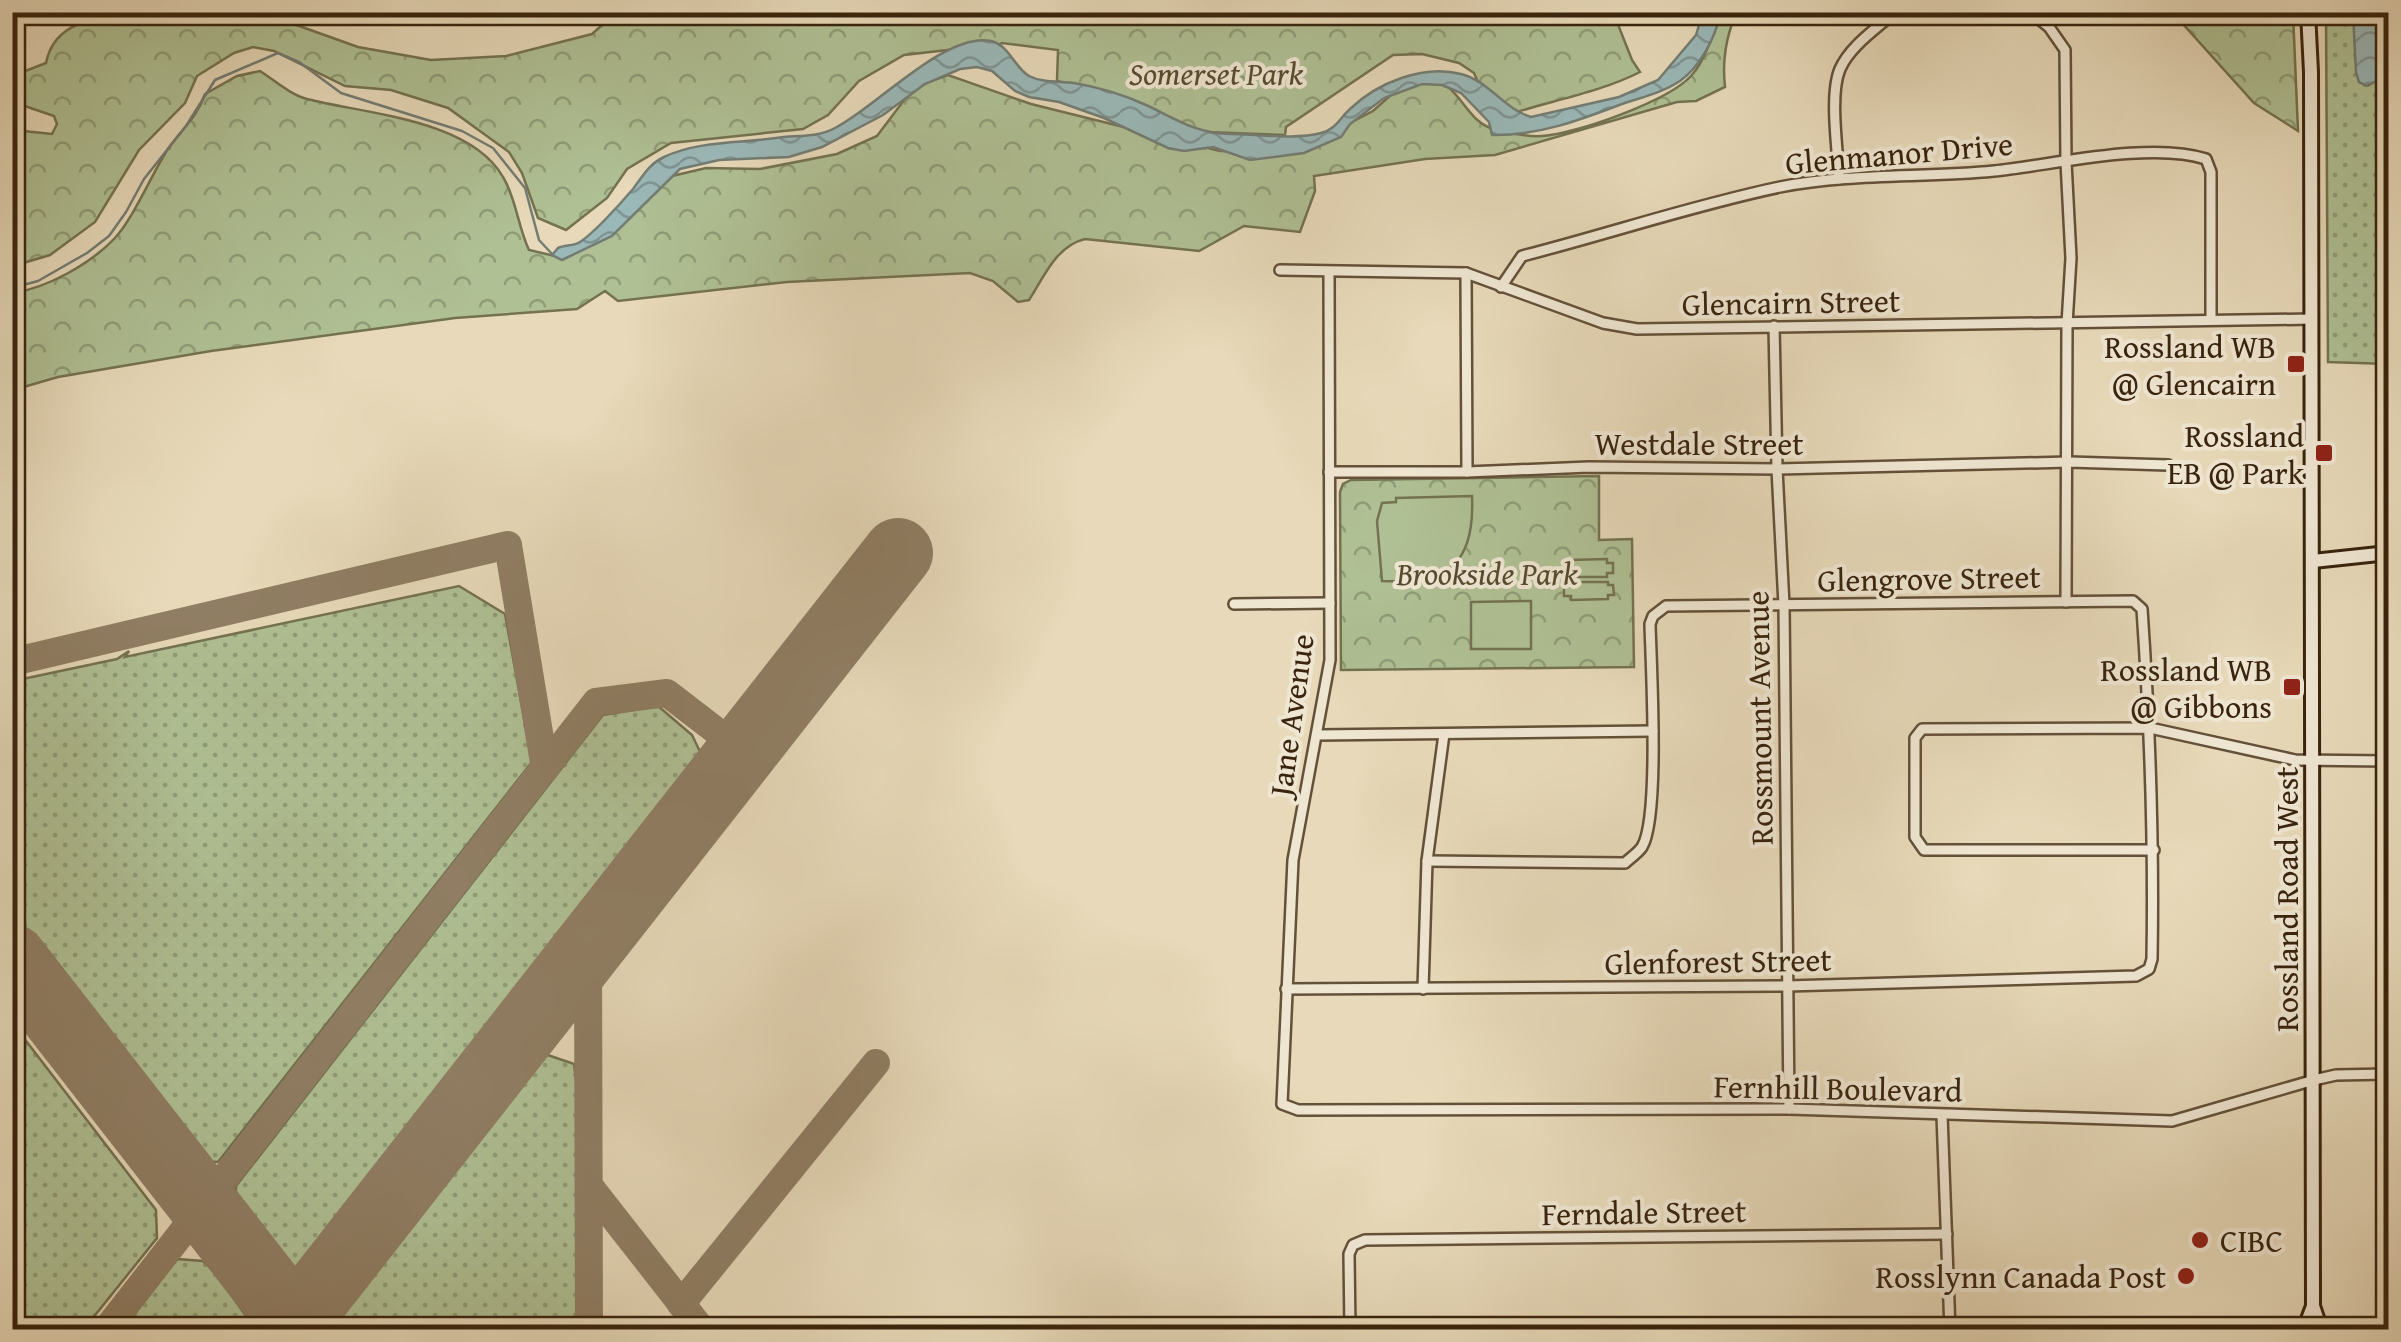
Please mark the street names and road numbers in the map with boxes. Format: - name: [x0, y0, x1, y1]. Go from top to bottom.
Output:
- street label: Glenmanor Drive: [1783, 120, 2015, 186]
- street label: Glencairn Street: [1681, 277, 1901, 327]
- street label: Westdale Street: [1594, 420, 1804, 467]
- street label: Glengrove Street: [1817, 553, 2041, 603]
- street label: Rossmount Avenue: [1733, 590, 1785, 846]
- street label: Jane Avenue: [1256, 631, 1326, 803]
- street label: Rossland Road West: [2263, 766, 2310, 1032]
- street label: Glenforest Street: [1604, 936, 1832, 986]
- street label: Fernhill Boulevard: [1713, 1062, 1963, 1114]
- street label: Ferndale Street: [1541, 1187, 1747, 1237]

